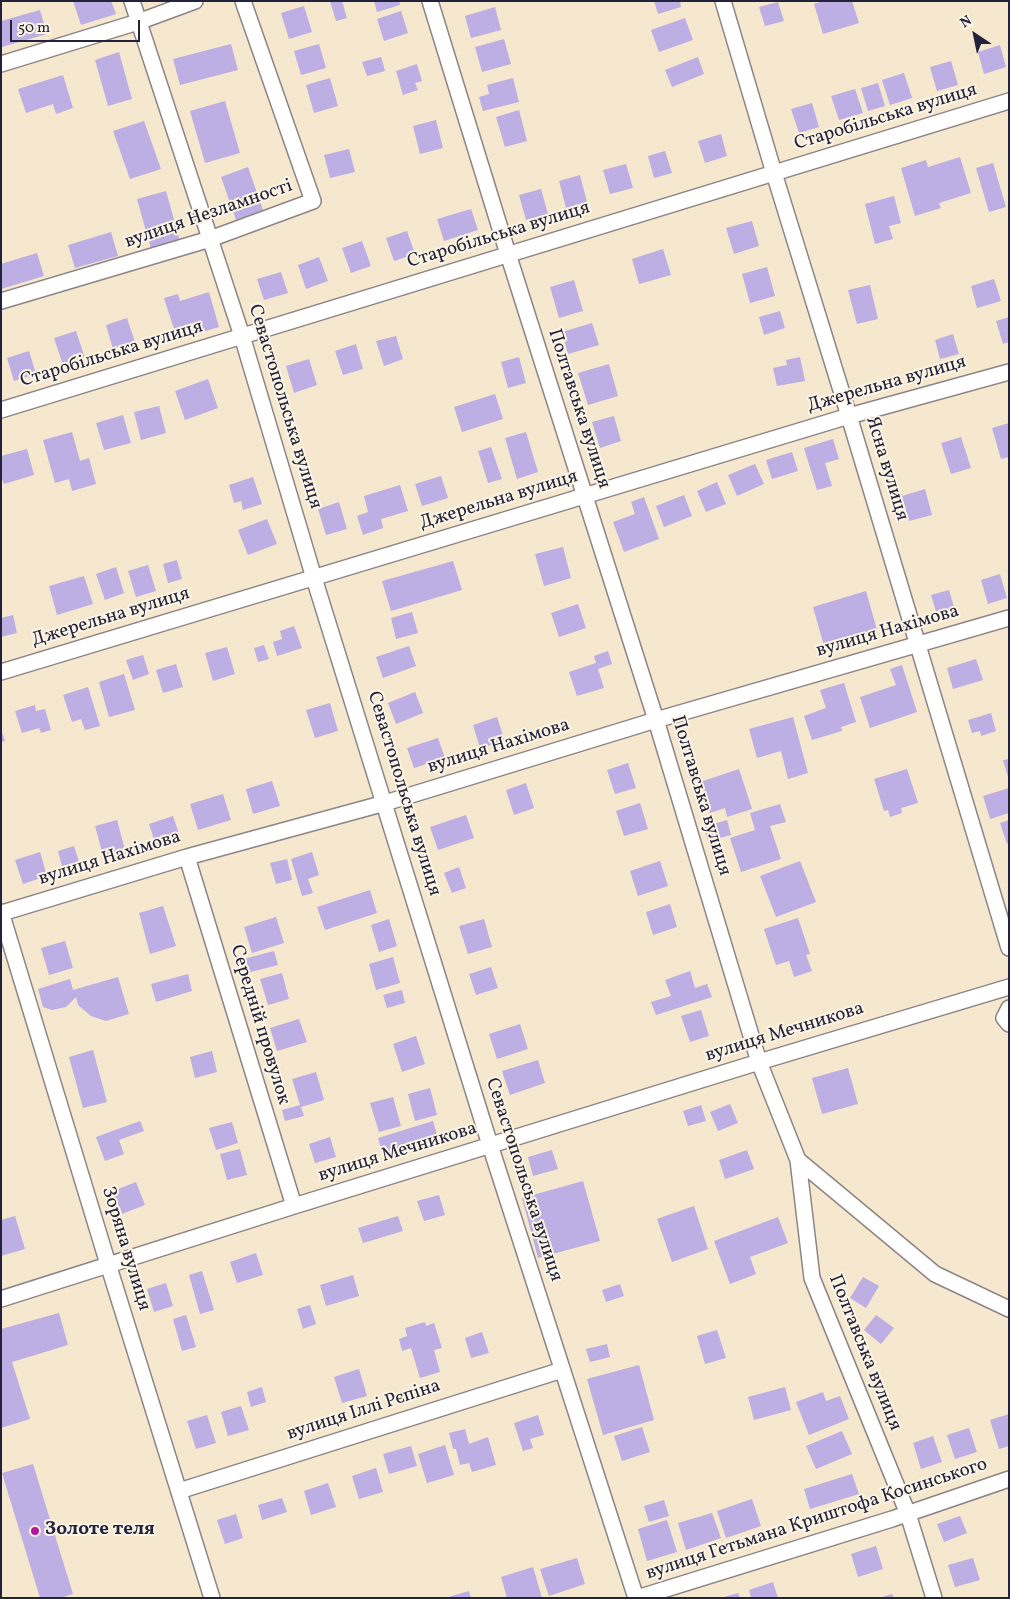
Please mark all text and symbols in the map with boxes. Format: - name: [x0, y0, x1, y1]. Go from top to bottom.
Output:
- scale bar: [12, 10, 142, 42]
- north arrow: [950, 10, 1000, 60]
- text: N: [957, 11, 976, 33]
- text: 50 m: [18, 18, 50, 39]
- street label: Старобільська вулиця: [792, 79, 980, 157]
- street label: вулиця Незламності: [122, 176, 296, 254]
- street label: Старобільська вулиця: [405, 197, 593, 275]
- street label: Севастопольська вулиця: [242, 302, 326, 512]
- street label: Старобільська вулиця: [18, 316, 206, 394]
- street label: Полтавська вулиця: [541, 326, 615, 492]
- street label: Джерельна вулиця: [805, 351, 969, 419]
- street label: Ясна вулиця: [859, 414, 913, 524]
- street label: Джерельна вулиця: [417, 466, 581, 536]
- street label: Джерельна вулиця: [29, 583, 193, 653]
- street label: вулиця Нахімова: [814, 601, 962, 663]
- street label: Севастопольська вулиця: [361, 689, 445, 899]
- street label: Полтавська вулиця: [665, 713, 735, 879]
- street label: вулиця Нахімова: [425, 715, 573, 779]
- street label: вулиця Нахімова: [36, 827, 184, 891]
- street label: Середній провулок: [224, 942, 294, 1108]
- street label: вулиця Мечникова: [703, 998, 867, 1068]
- street label: Севастопольська вулиця: [479, 1075, 567, 1285]
- street label: вулиця Мечникова: [316, 1118, 480, 1188]
- street label: Зоряна вулиця: [95, 1184, 155, 1314]
- street label: Полтавська вулиця: [822, 1272, 906, 1434]
- street label: вулиця Іллі Рєпіна: [284, 1375, 444, 1447]
- street label: вулиця Гетьмана Криштофа Косинського: [643, 1454, 991, 1586]
- place label: Золоте теля: [45, 1520, 155, 1542]
- marker: Золоте теля: [29, 1525, 41, 1537]

